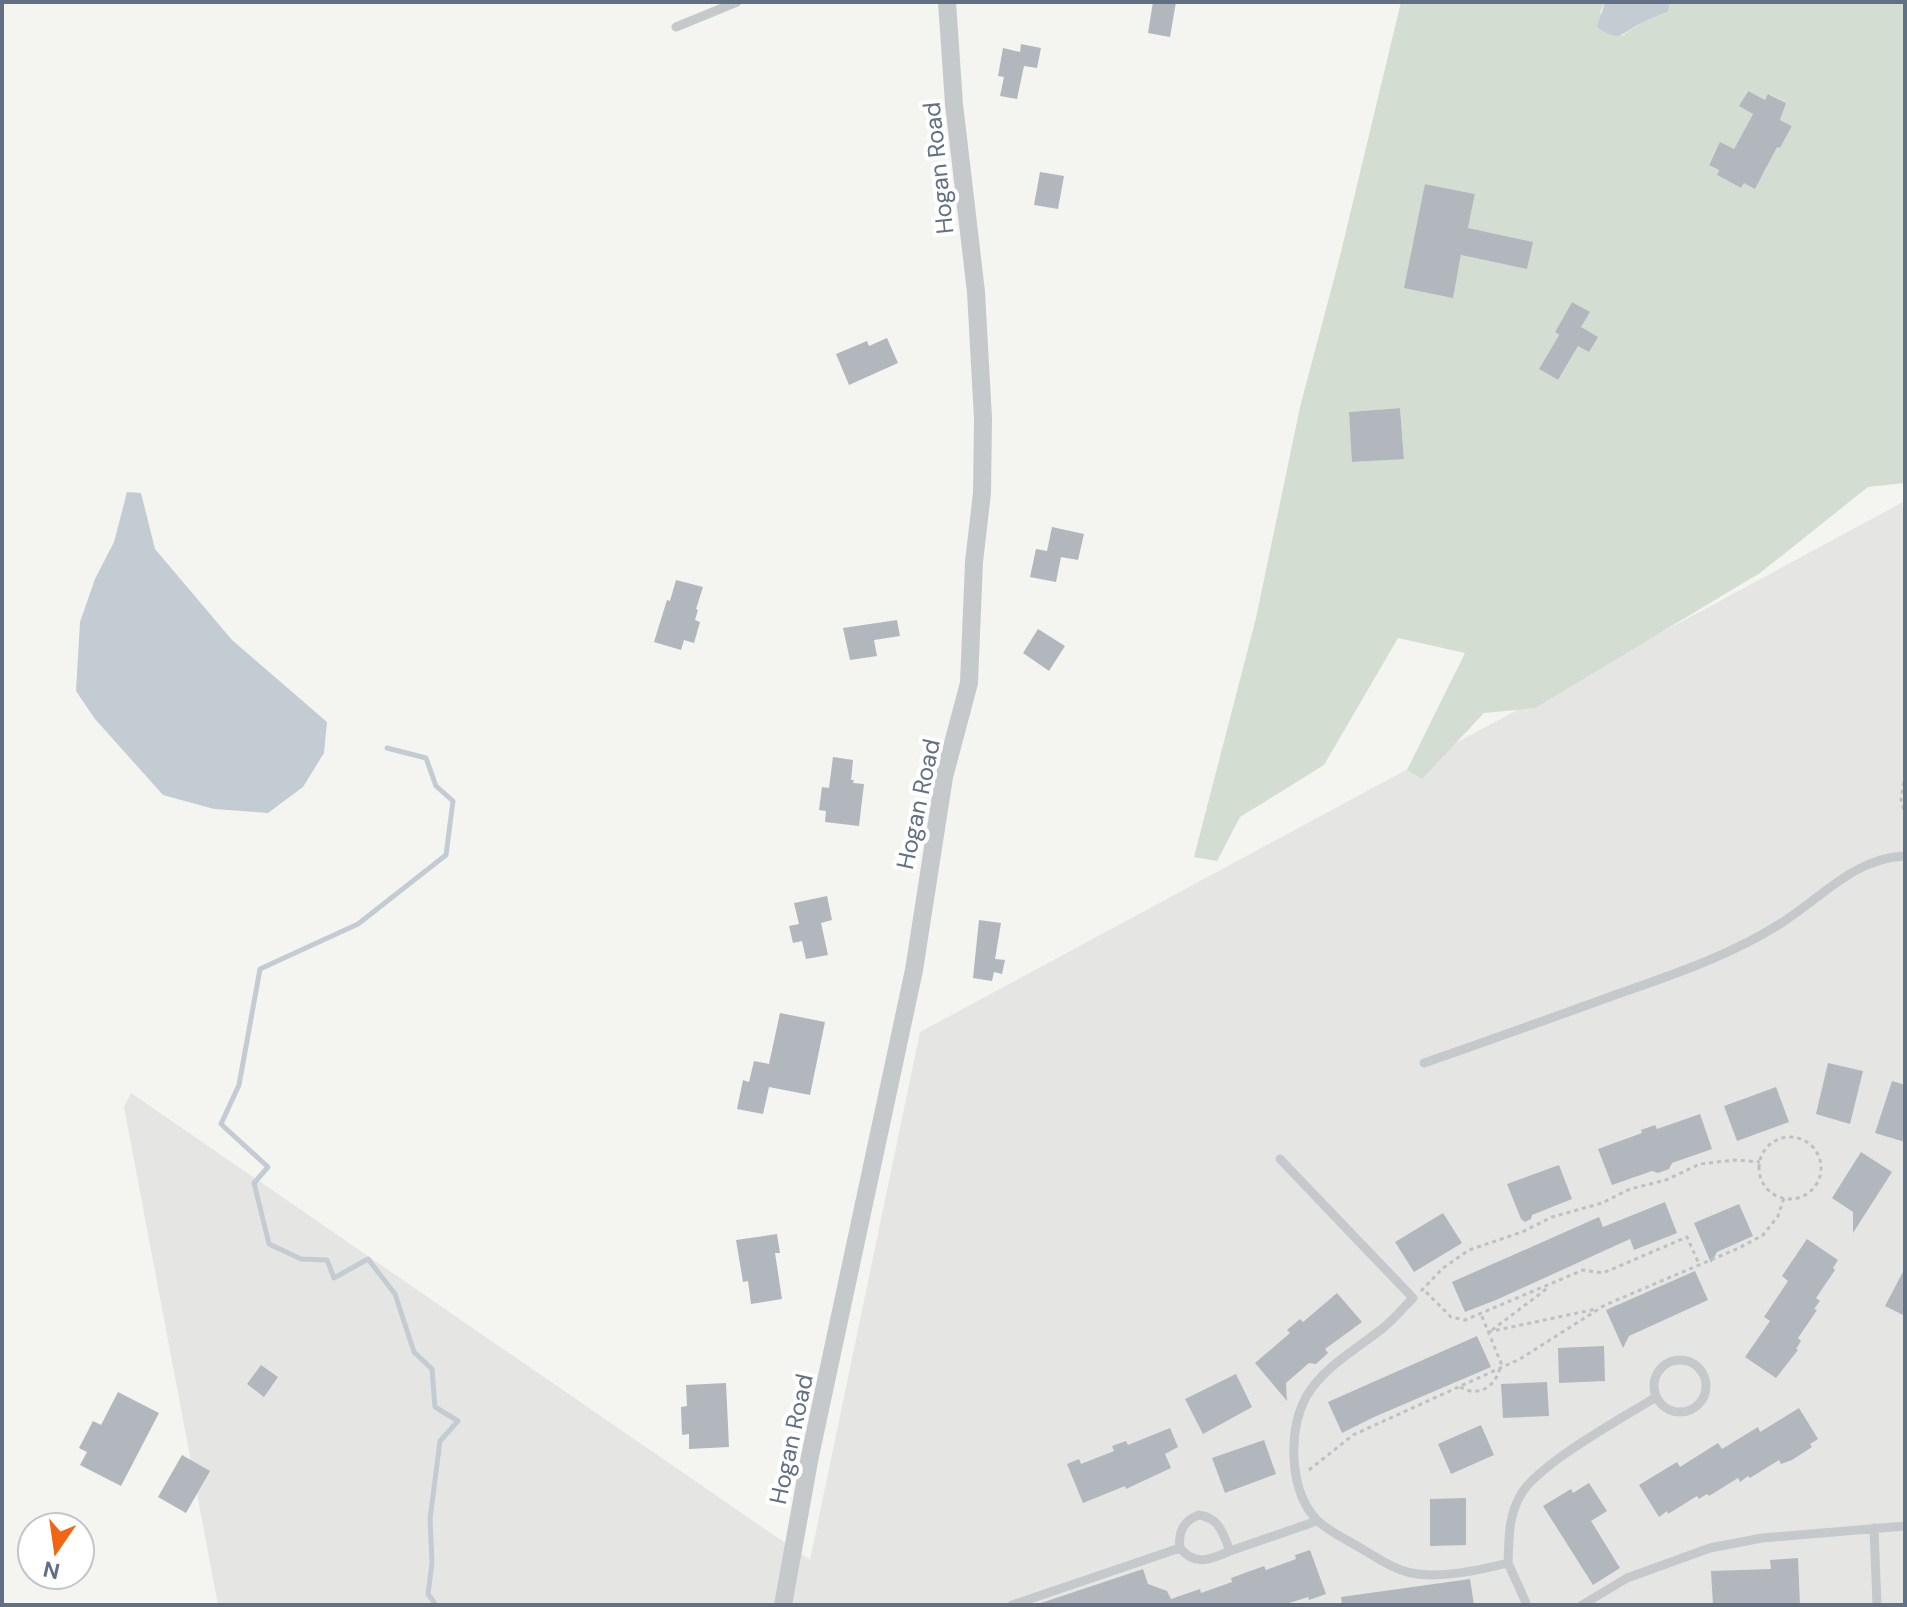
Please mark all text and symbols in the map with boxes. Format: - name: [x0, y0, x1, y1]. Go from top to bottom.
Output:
- street label: Hogan Road: [916, 100, 960, 236]
- street label: Hogan Road: [889, 736, 947, 872]
- street label: Hogan Road: [762, 1371, 820, 1507]
- north arrow: [16, 1511, 96, 1591]
- text: N: [41, 1554, 63, 1586]

